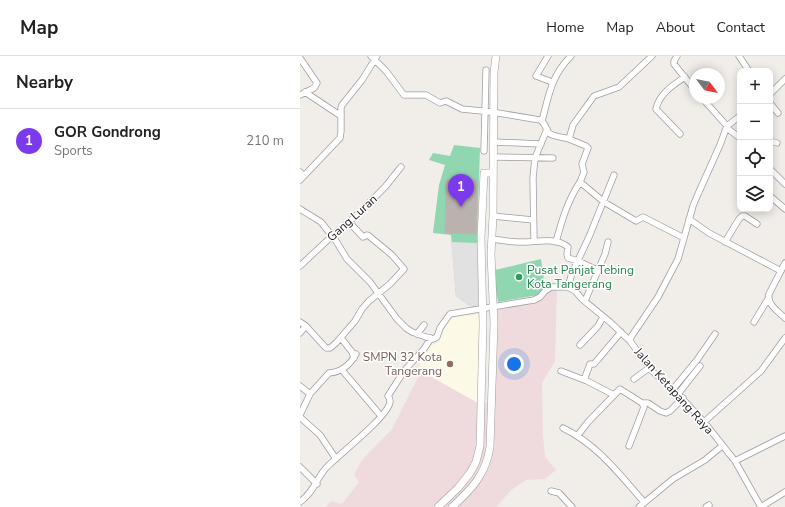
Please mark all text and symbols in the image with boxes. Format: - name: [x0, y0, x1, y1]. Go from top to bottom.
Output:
- text: Map: [20, 15, 58, 41]
- text: Home: [546, 18, 584, 37]
- text: Map: [606, 18, 634, 37]
- text: About: [656, 18, 695, 37]
- text: Contact: [717, 18, 765, 37]
- north arrow: [689, 68, 725, 104]
- map controls: [737, 68, 773, 212]
- button: +: [737, 68, 773, 104]
- text: Nearby: [16, 71, 73, 94]
- button: −: [737, 104, 773, 140]
- text: GOR Gondrong: [54, 122, 161, 142]
- text: 1: [25, 132, 33, 150]
- text: 210 m: [246, 132, 284, 150]
- button: locate: [737, 140, 773, 176]
- text: Sports: [54, 142, 93, 160]
- pin: 1: [448, 174, 474, 207]
- button: layers: [737, 176, 773, 212]
- street label: Gang Luran: [323, 191, 381, 245]
- place label: Pusat Panjat Tebing Kota Tangerang: [527, 262, 634, 292]
- marker: Pusat Panjat Tebing Kota Tangerang: [514, 272, 524, 282]
- street label: Jalan Ketapang Raya: [630, 344, 717, 438]
- place label: SMPN 32 Kota Tangerang: [363, 349, 442, 379]
- your location: [504, 354, 524, 374]
- marker: SMPN 32 Kota Tangerang: [445, 359, 455, 369]

